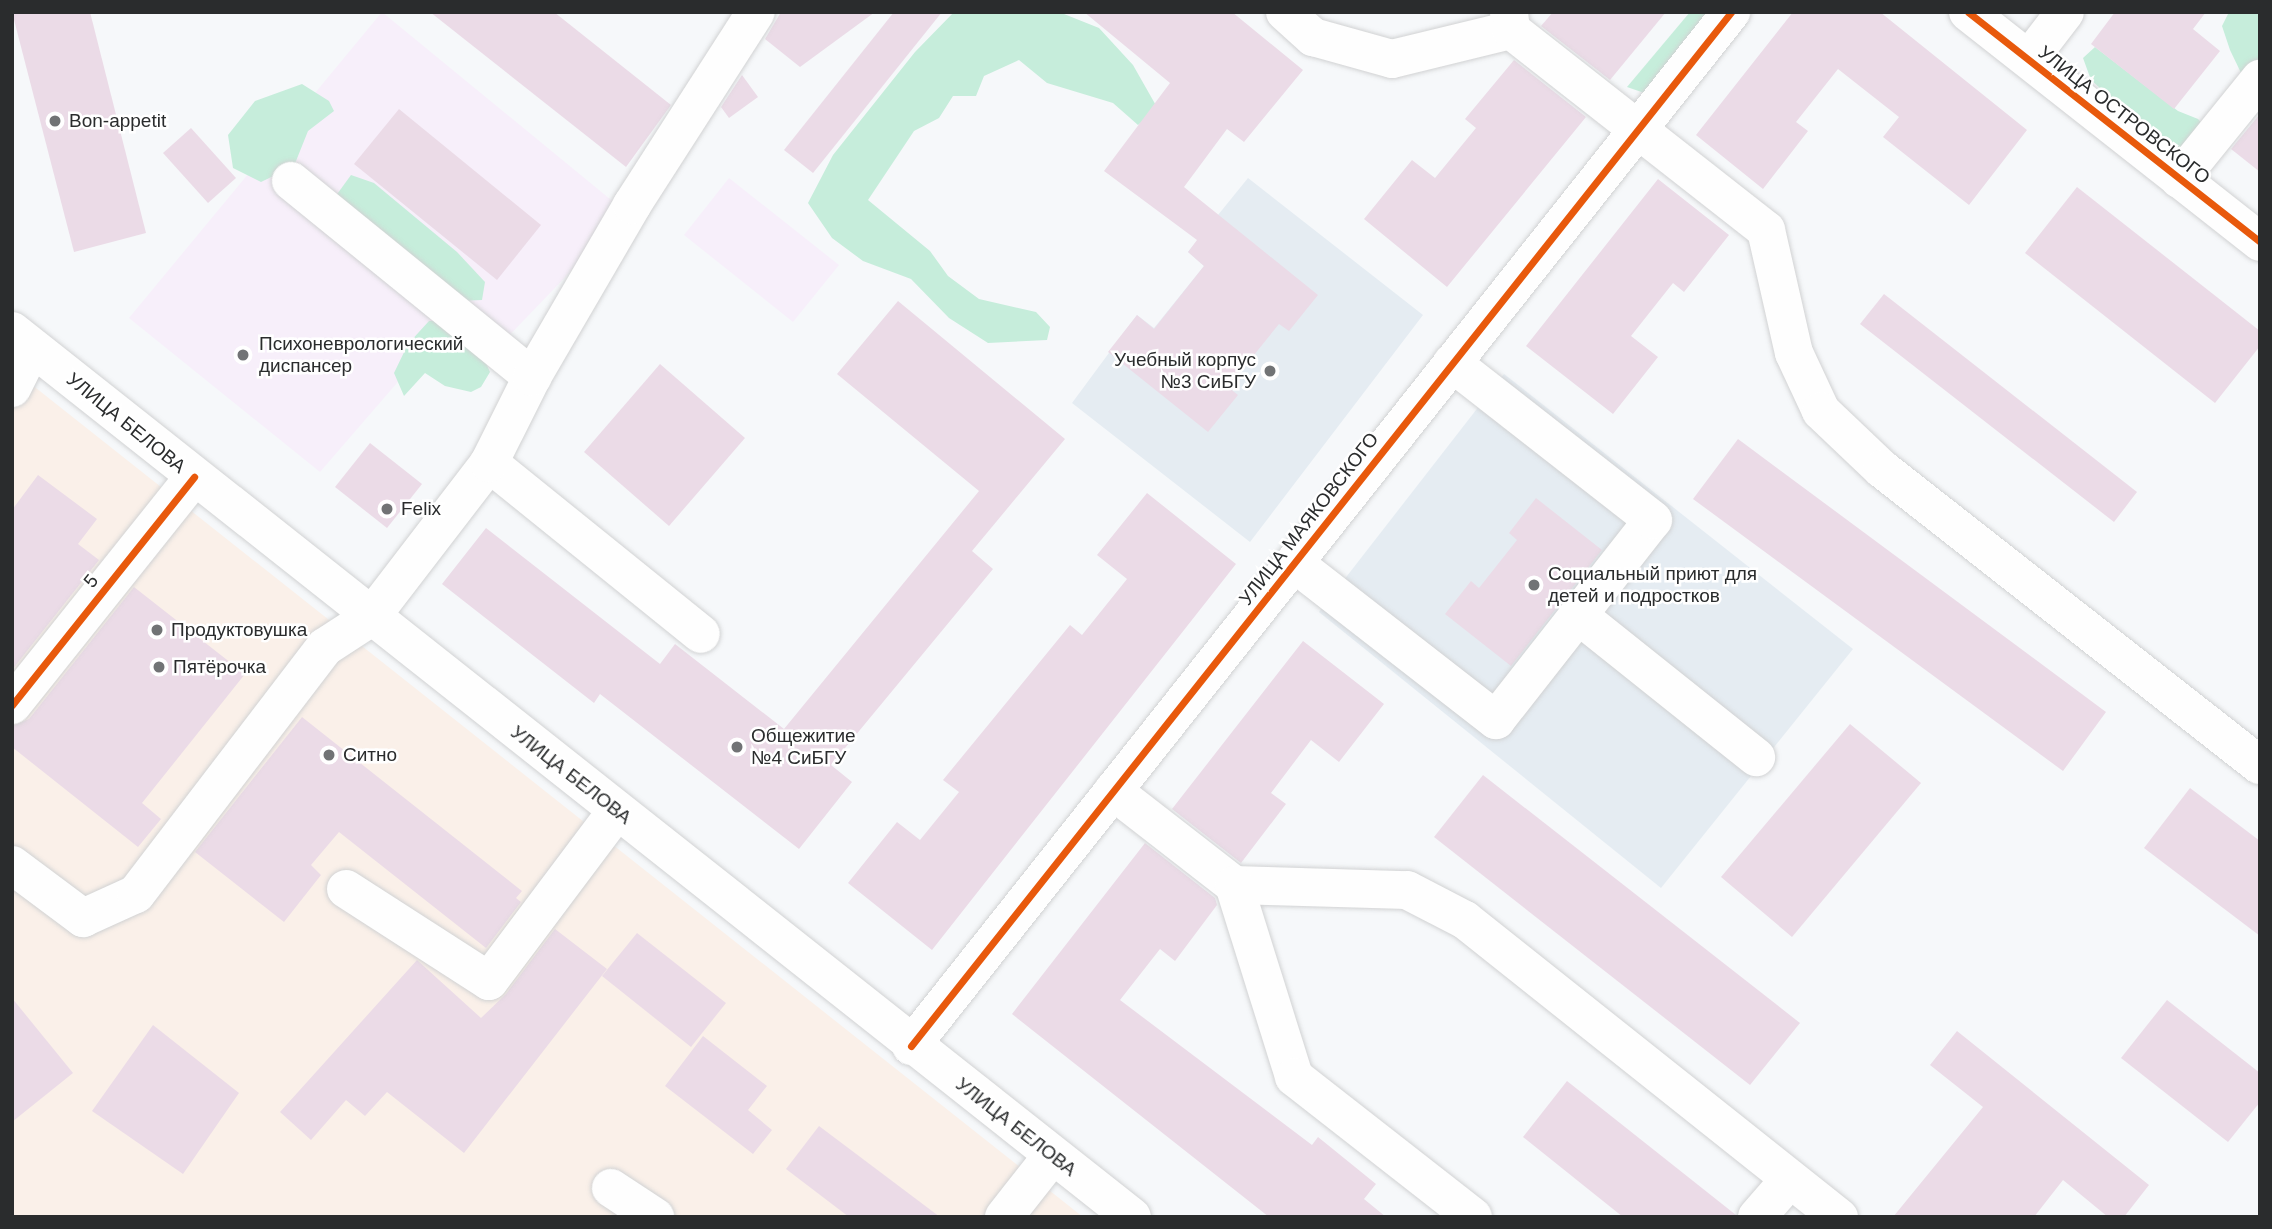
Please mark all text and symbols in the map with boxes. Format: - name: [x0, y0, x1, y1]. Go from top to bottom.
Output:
- street label: УЛИЦА ОСТРОВСКОГО: [2034, 41, 2214, 189]
- place label: Bon-appetit: [69, 110, 166, 132]
- marker: Bon-appetit: [47, 113, 63, 129]
- place label: Психоневрологический диспансер: [259, 333, 463, 377]
- marker: Психоневрологический диспансер: [233, 345, 253, 365]
- place label: Учебный корпус №3 СиБГУ: [1114, 349, 1256, 393]
- marker: Учебный корпус №3 СиБГУ: [1262, 363, 1278, 379]
- street label: УЛИЦА БЕЛОВА: [62, 368, 190, 478]
- street label: УЛИЦА МАЯКОВСКОГО: [1235, 428, 1383, 610]
- place label: Felix: [401, 498, 441, 520]
- marker: Felix: [379, 501, 395, 517]
- place label: Социальный приют для детей и подростков: [1548, 563, 1757, 607]
- street label: 5: [79, 570, 103, 592]
- marker: Социальный приют для детей и подростков: [1526, 577, 1542, 593]
- place label: Продуктовушка: [171, 619, 307, 641]
- marker: Продуктовушка: [149, 622, 165, 638]
- place label: Пятёрочка: [173, 656, 266, 678]
- marker: Пятёрочка: [151, 659, 167, 675]
- street label: УЛИЦА БЕЛОВА: [506, 721, 636, 829]
- place label: Общежитие №4 СиБГУ: [751, 725, 856, 769]
- marker: Общежитие №4 СиБГУ: [729, 739, 745, 755]
- place label: Ситно: [343, 744, 397, 766]
- marker: Ситно: [321, 747, 337, 763]
- street label: УЛИЦА БЕЛОВА: [951, 1073, 1081, 1181]

